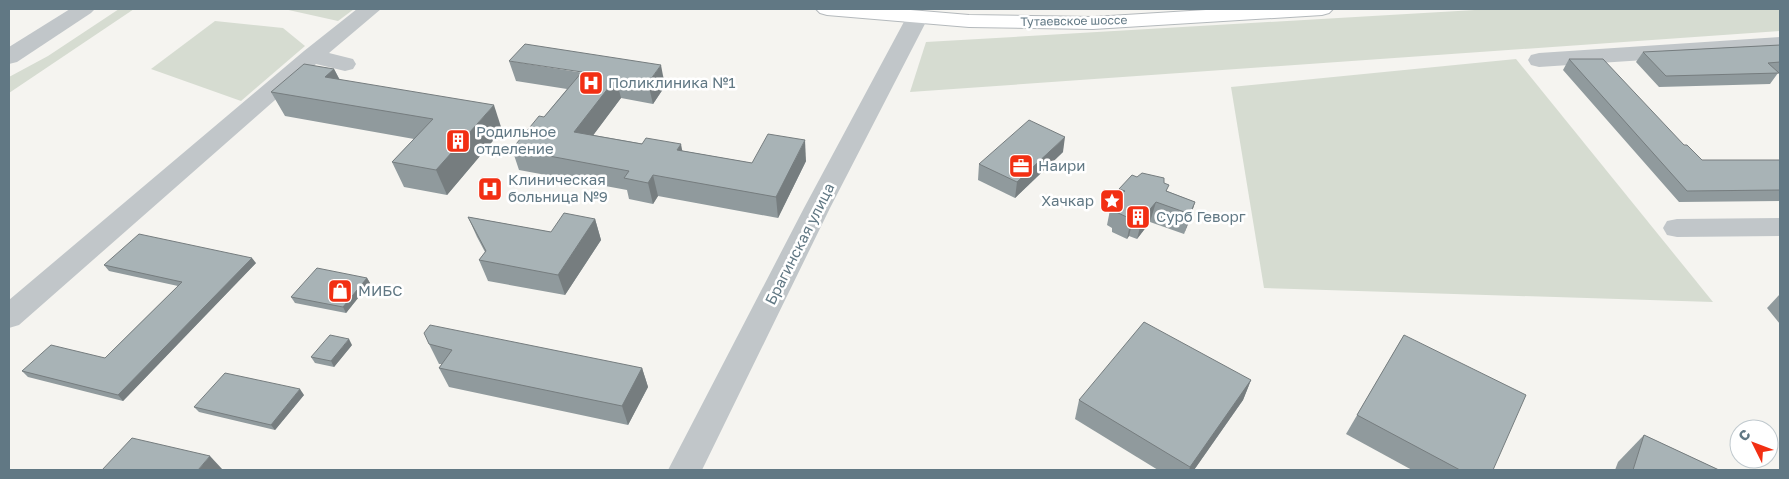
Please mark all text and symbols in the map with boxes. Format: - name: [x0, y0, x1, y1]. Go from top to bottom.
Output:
- street label: Тутаевское шоссе: [1020, 12, 1128, 29]
- hospital icon: Поликлиника №1: [578, 70, 604, 96]
- place label: Поликлиника №1: [608, 73, 736, 91]
- place label: Родильное отделение: [476, 122, 557, 157]
- building icon: Родильное отделение: [445, 128, 471, 154]
- office icon: Наири: [1008, 153, 1034, 179]
- place label: Наири: [1038, 156, 1085, 174]
- place label: Клиническая больница №9: [508, 170, 608, 205]
- hospital icon: Клиническая больница №9: [477, 176, 503, 202]
- street label: Брагинская улица: [761, 180, 838, 307]
- place icon: Хачкар: [1099, 188, 1125, 214]
- place label: Хачкар: [1041, 191, 1094, 209]
- building icon: Сурб Геворг: [1125, 204, 1151, 230]
- place label: Сурб Геворг: [1156, 207, 1246, 225]
- shop icon: МИБС: [327, 278, 353, 304]
- place label: МИБС: [358, 281, 402, 299]
- north arrow: [1729, 419, 1779, 469]
- text: С: [1734, 426, 1754, 444]

